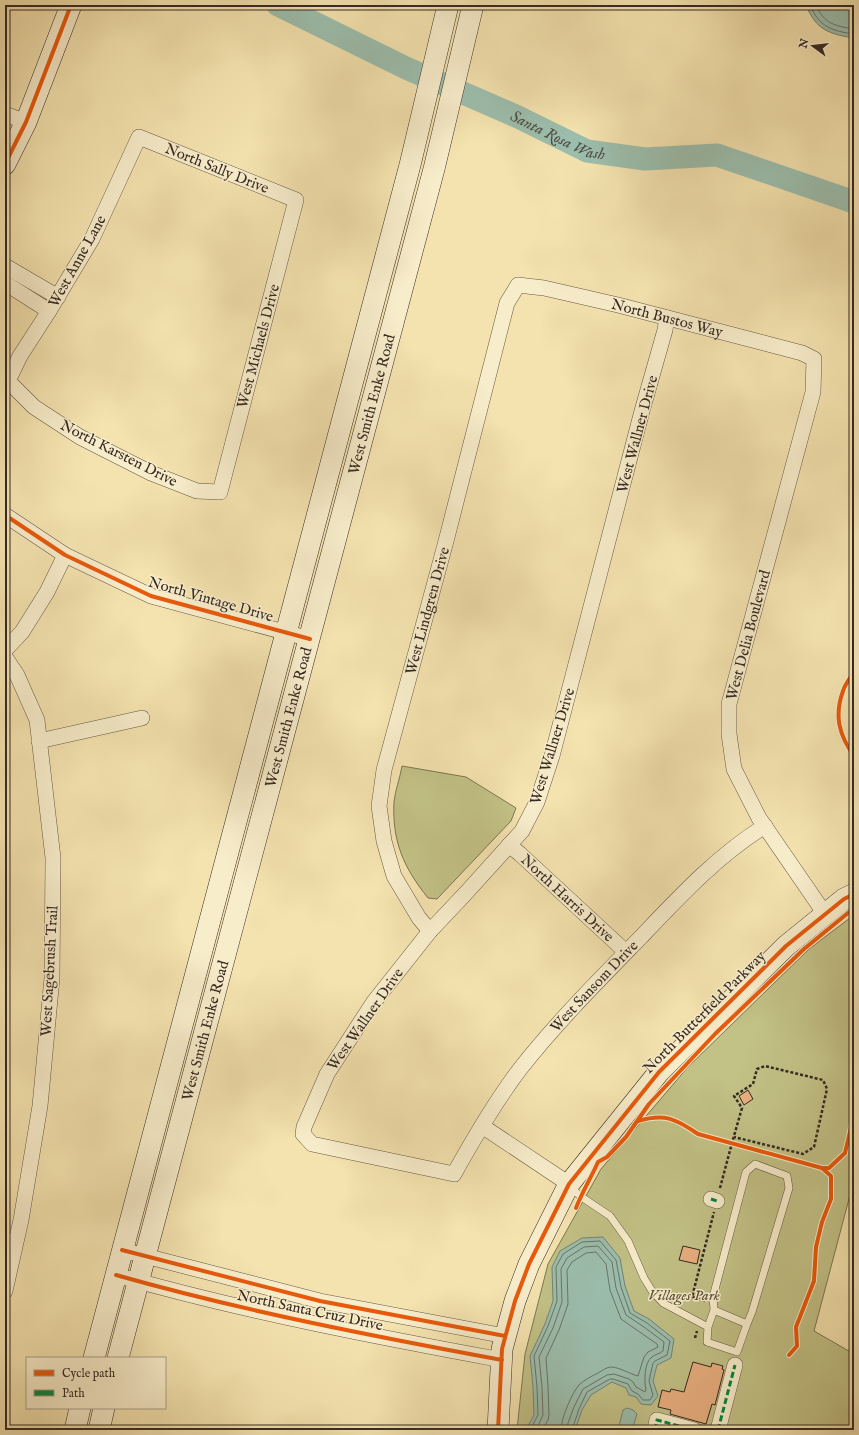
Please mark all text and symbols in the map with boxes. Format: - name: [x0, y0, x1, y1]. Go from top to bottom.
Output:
- north arrow: [793, 26, 833, 66]
- text: N: [796, 37, 812, 51]
- water label: Santa Rosa Wash: [507, 107, 606, 165]
- street label: North Sally Drive: [162, 139, 272, 198]
- street label: West Anne Lane: [44, 212, 111, 311]
- street label: West Michaels Drive: [233, 282, 284, 410]
- street label: North Bustos Way: [609, 295, 725, 342]
- street label: West Smith Enke Road: [344, 331, 400, 476]
- street label: West Wallner Drive: [613, 373, 662, 495]
- street label: North Karsten Drive: [57, 416, 181, 491]
- street label: West Lindgren Drive: [401, 545, 454, 677]
- street label: West Delia Boulevard: [722, 567, 775, 702]
- street label: North Vintage Drive: [146, 573, 276, 626]
- street label: West Smith Enke Road: [261, 644, 317, 790]
- street label: West Wallner Drive: [526, 686, 579, 807]
- street label: North Harris Drive: [517, 850, 618, 946]
- street label: West Sagebrush Trail: [37, 904, 62, 1037]
- street label: West Sansom Drive: [546, 937, 642, 1036]
- street label: North Butterfield Parkway: [639, 947, 770, 1078]
- street label: West Smith Enke Road: [178, 957, 234, 1103]
- street label: West Wallner Drive: [323, 964, 408, 1074]
- street label: North Santa Cruz Drive: [235, 1286, 385, 1335]
- park label: Villages Park: [648, 1286, 720, 1306]
- legend: [26, 1357, 166, 1409]
- text: Cycle path: [62, 1366, 116, 1382]
- text: Path: [62, 1386, 85, 1401]

